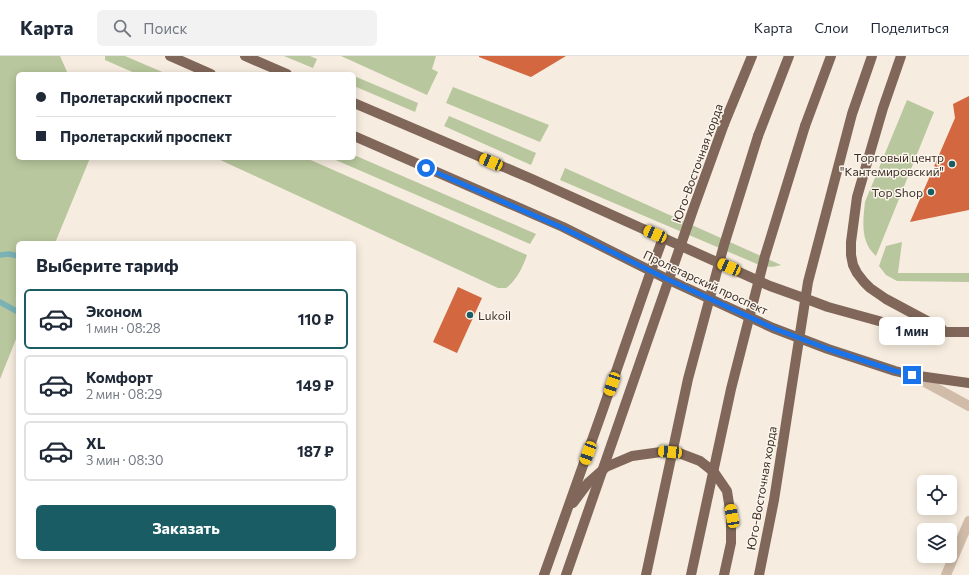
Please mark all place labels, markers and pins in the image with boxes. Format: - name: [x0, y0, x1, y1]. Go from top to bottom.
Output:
- place label: Торговый центр "Кантемировский": [840, 150, 944, 178]
- marker: Торговый центр "Кантемировский": [947, 159, 957, 169]
- place label: Top Shop: [871, 185, 923, 199]
- marker: Top Shop: [926, 187, 936, 197]
- place label: Lukoil: [478, 308, 511, 322]
- marker: Lukoil: [465, 310, 475, 320]

